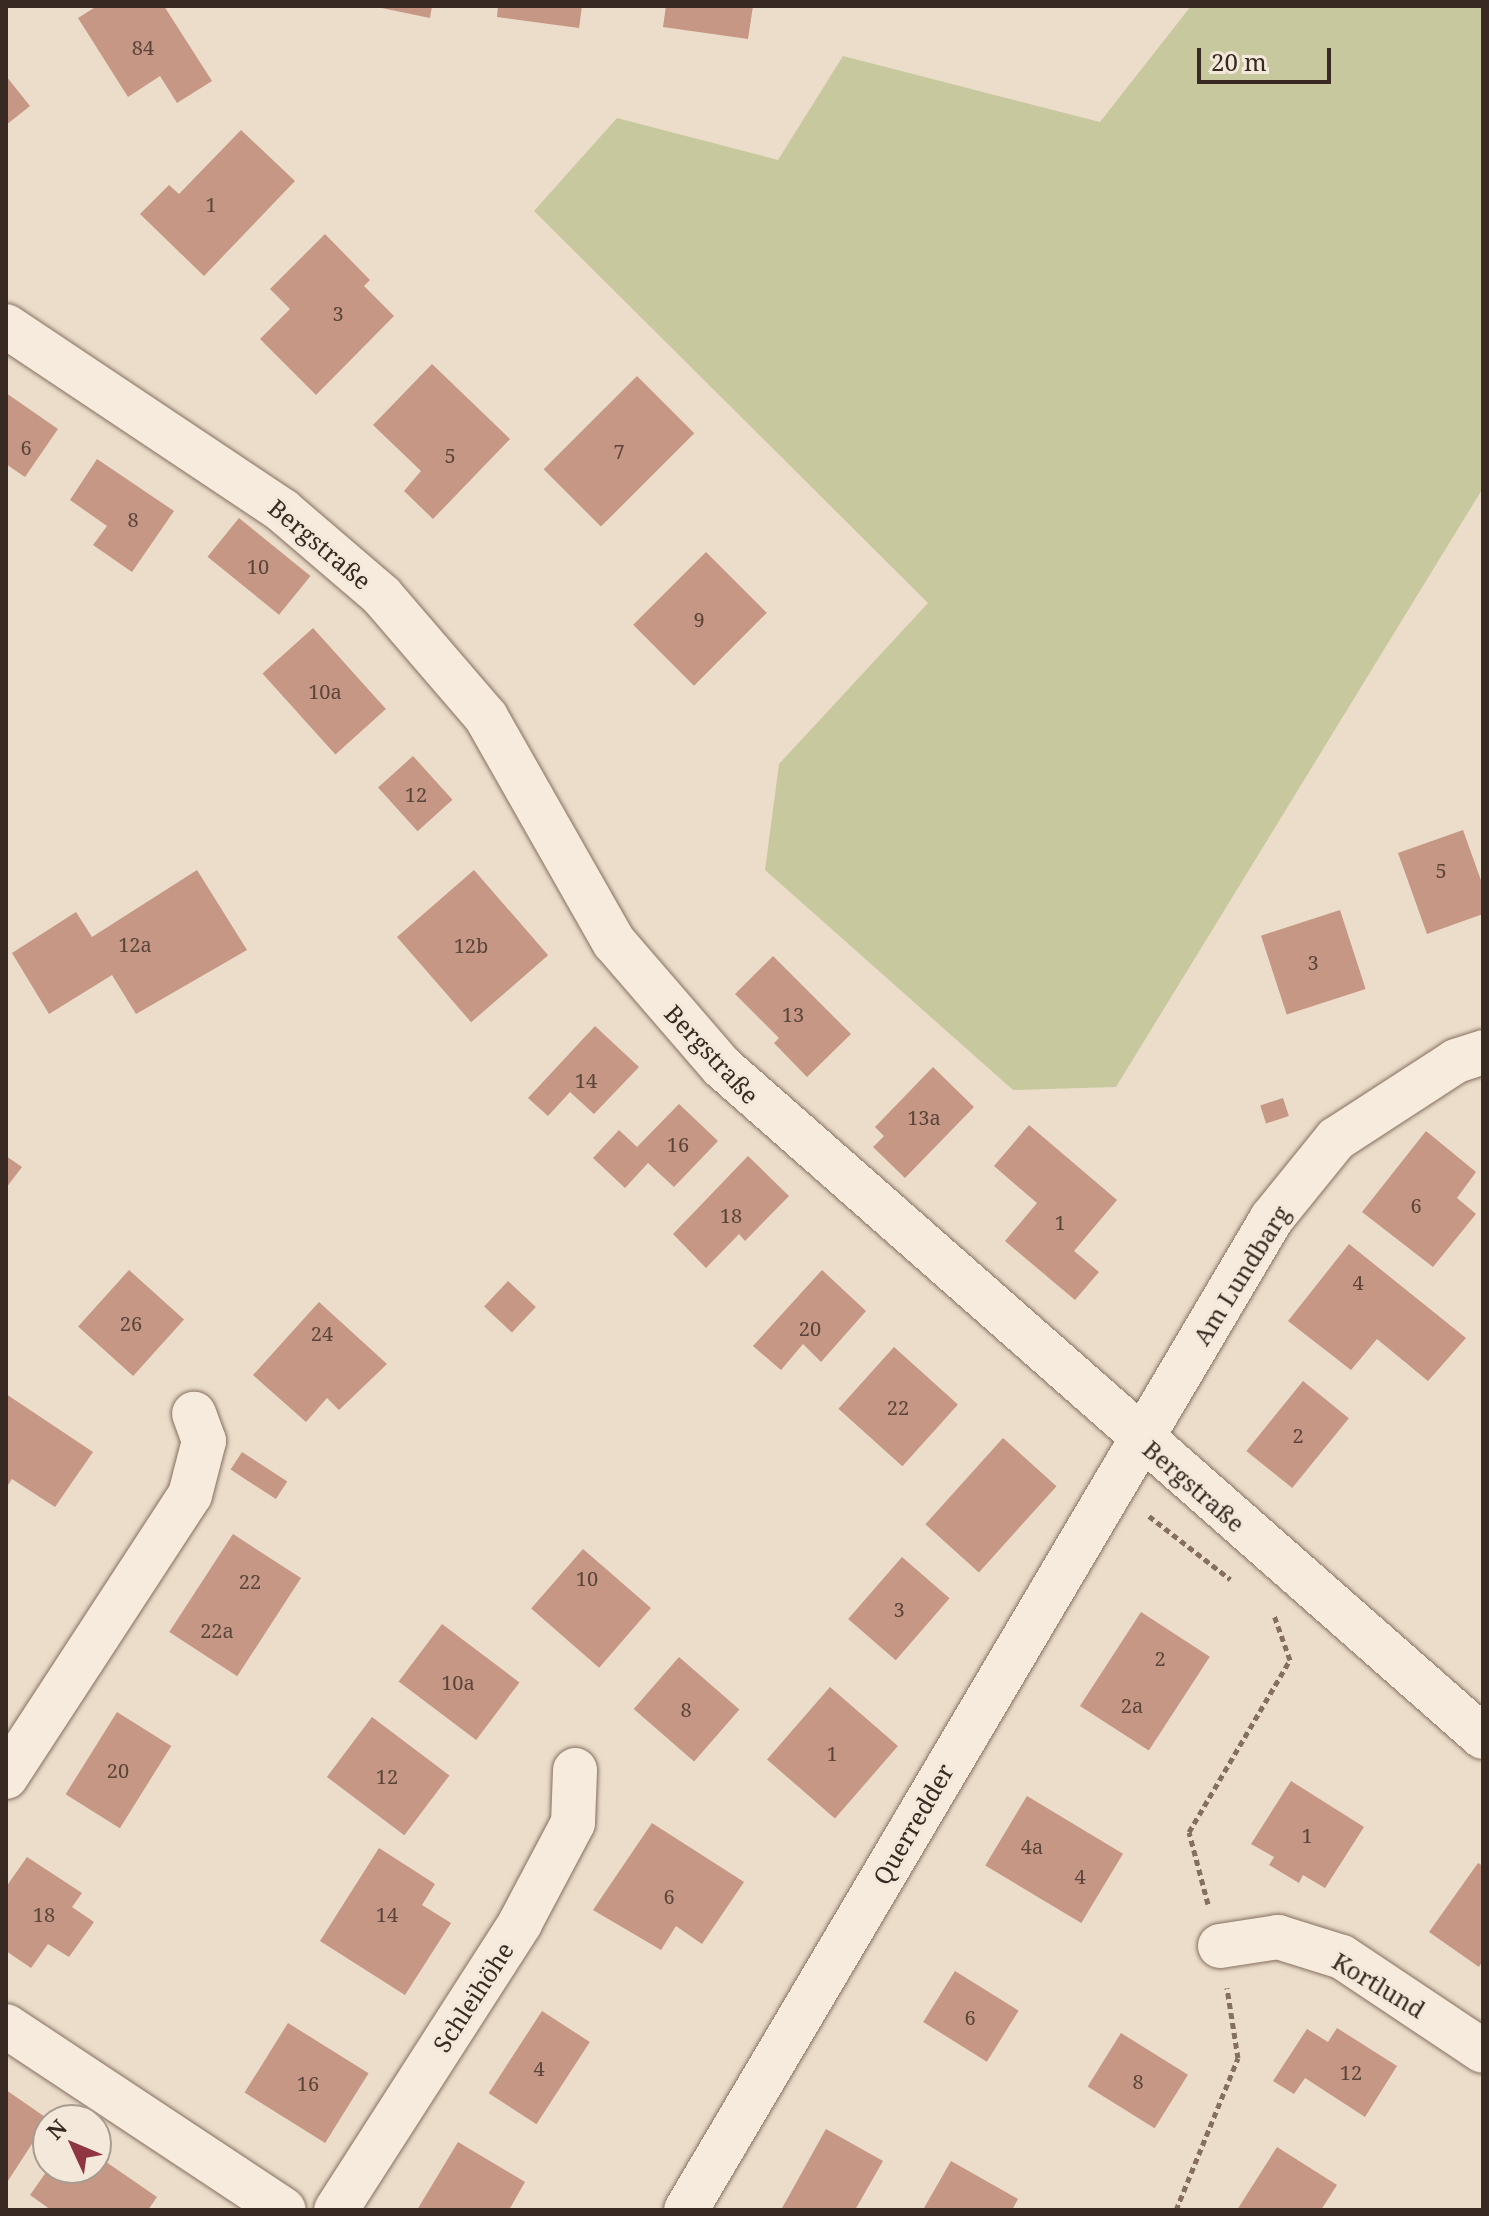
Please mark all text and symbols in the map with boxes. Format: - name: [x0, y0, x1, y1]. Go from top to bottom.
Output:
- scale bar: [1201, 32, 1335, 82]
- house number: 84: [132, 35, 154, 59]
- text: 20 m: [1211, 45, 1267, 78]
- house number: 1: [205, 192, 217, 216]
- house number: 3: [332, 301, 344, 325]
- house number: 6: [20, 435, 32, 459]
- house number: 7: [613, 439, 625, 463]
- house number: 5: [444, 443, 456, 467]
- street label: Bergstraße: [263, 493, 377, 595]
- house number: 8: [127, 507, 139, 531]
- house number: 10: [247, 554, 269, 578]
- house number: 9: [693, 607, 705, 631]
- house number: 10a: [308, 679, 342, 703]
- house number: 12: [405, 782, 427, 806]
- house number: 5: [1435, 858, 1447, 882]
- house number: 12a: [118, 932, 152, 956]
- house number: 12b: [454, 933, 488, 957]
- house number: 3: [1307, 950, 1319, 974]
- street label: Bergstraße: [659, 999, 765, 1109]
- house number: 13: [782, 1002, 804, 1026]
- house number: 14: [575, 1068, 597, 1092]
- house number: 13a: [907, 1105, 941, 1129]
- house number: 16: [667, 1132, 689, 1156]
- house number: 6: [1410, 1193, 1422, 1217]
- street label: Am Lundbarg: [1187, 1200, 1295, 1350]
- house number: 18: [720, 1203, 742, 1227]
- house number: 1: [1054, 1210, 1066, 1234]
- house number: 4: [1352, 1270, 1364, 1294]
- house number: 26: [120, 1311, 142, 1335]
- house number: 20: [799, 1316, 821, 1340]
- house number: 24: [311, 1321, 333, 1345]
- house number: 22: [887, 1395, 909, 1419]
- house number: 2: [1292, 1423, 1304, 1447]
- street label: Bergstraße: [1137, 1434, 1251, 1538]
- house number: 10: [576, 1566, 598, 1590]
- house number: 22: [239, 1569, 261, 1593]
- house number: 3: [893, 1597, 905, 1621]
- house number: 22a: [200, 1618, 234, 1642]
- house number: 2: [1154, 1646, 1166, 1670]
- house number: 10a: [441, 1670, 475, 1694]
- house number: 2a: [1121, 1693, 1143, 1717]
- house number: 8: [680, 1697, 692, 1721]
- house number: 1: [826, 1741, 838, 1765]
- house number: 20: [107, 1758, 129, 1782]
- street label: Querredder: [867, 1758, 959, 1890]
- house number: 12: [376, 1764, 398, 1788]
- house number: 1: [1301, 1823, 1313, 1847]
- house number: 4a: [1021, 1834, 1043, 1858]
- house number: 4: [1074, 1864, 1086, 1888]
- house number: 6: [663, 1884, 675, 1908]
- house number: 18: [33, 1902, 55, 1926]
- house number: 14: [376, 1902, 398, 1926]
- street label: Schleihöhe: [427, 1937, 519, 2057]
- street label: Kortlund: [1328, 1946, 1430, 2024]
- house number: 6: [964, 2005, 976, 2029]
- house number: 4: [533, 2056, 545, 2080]
- house number: 12: [1340, 2060, 1362, 2084]
- house number: 8: [1132, 2069, 1144, 2093]
- house number: 16: [297, 2071, 319, 2095]
- north arrow: [32, 2104, 112, 2184]
- text: N: [39, 2112, 73, 2145]

